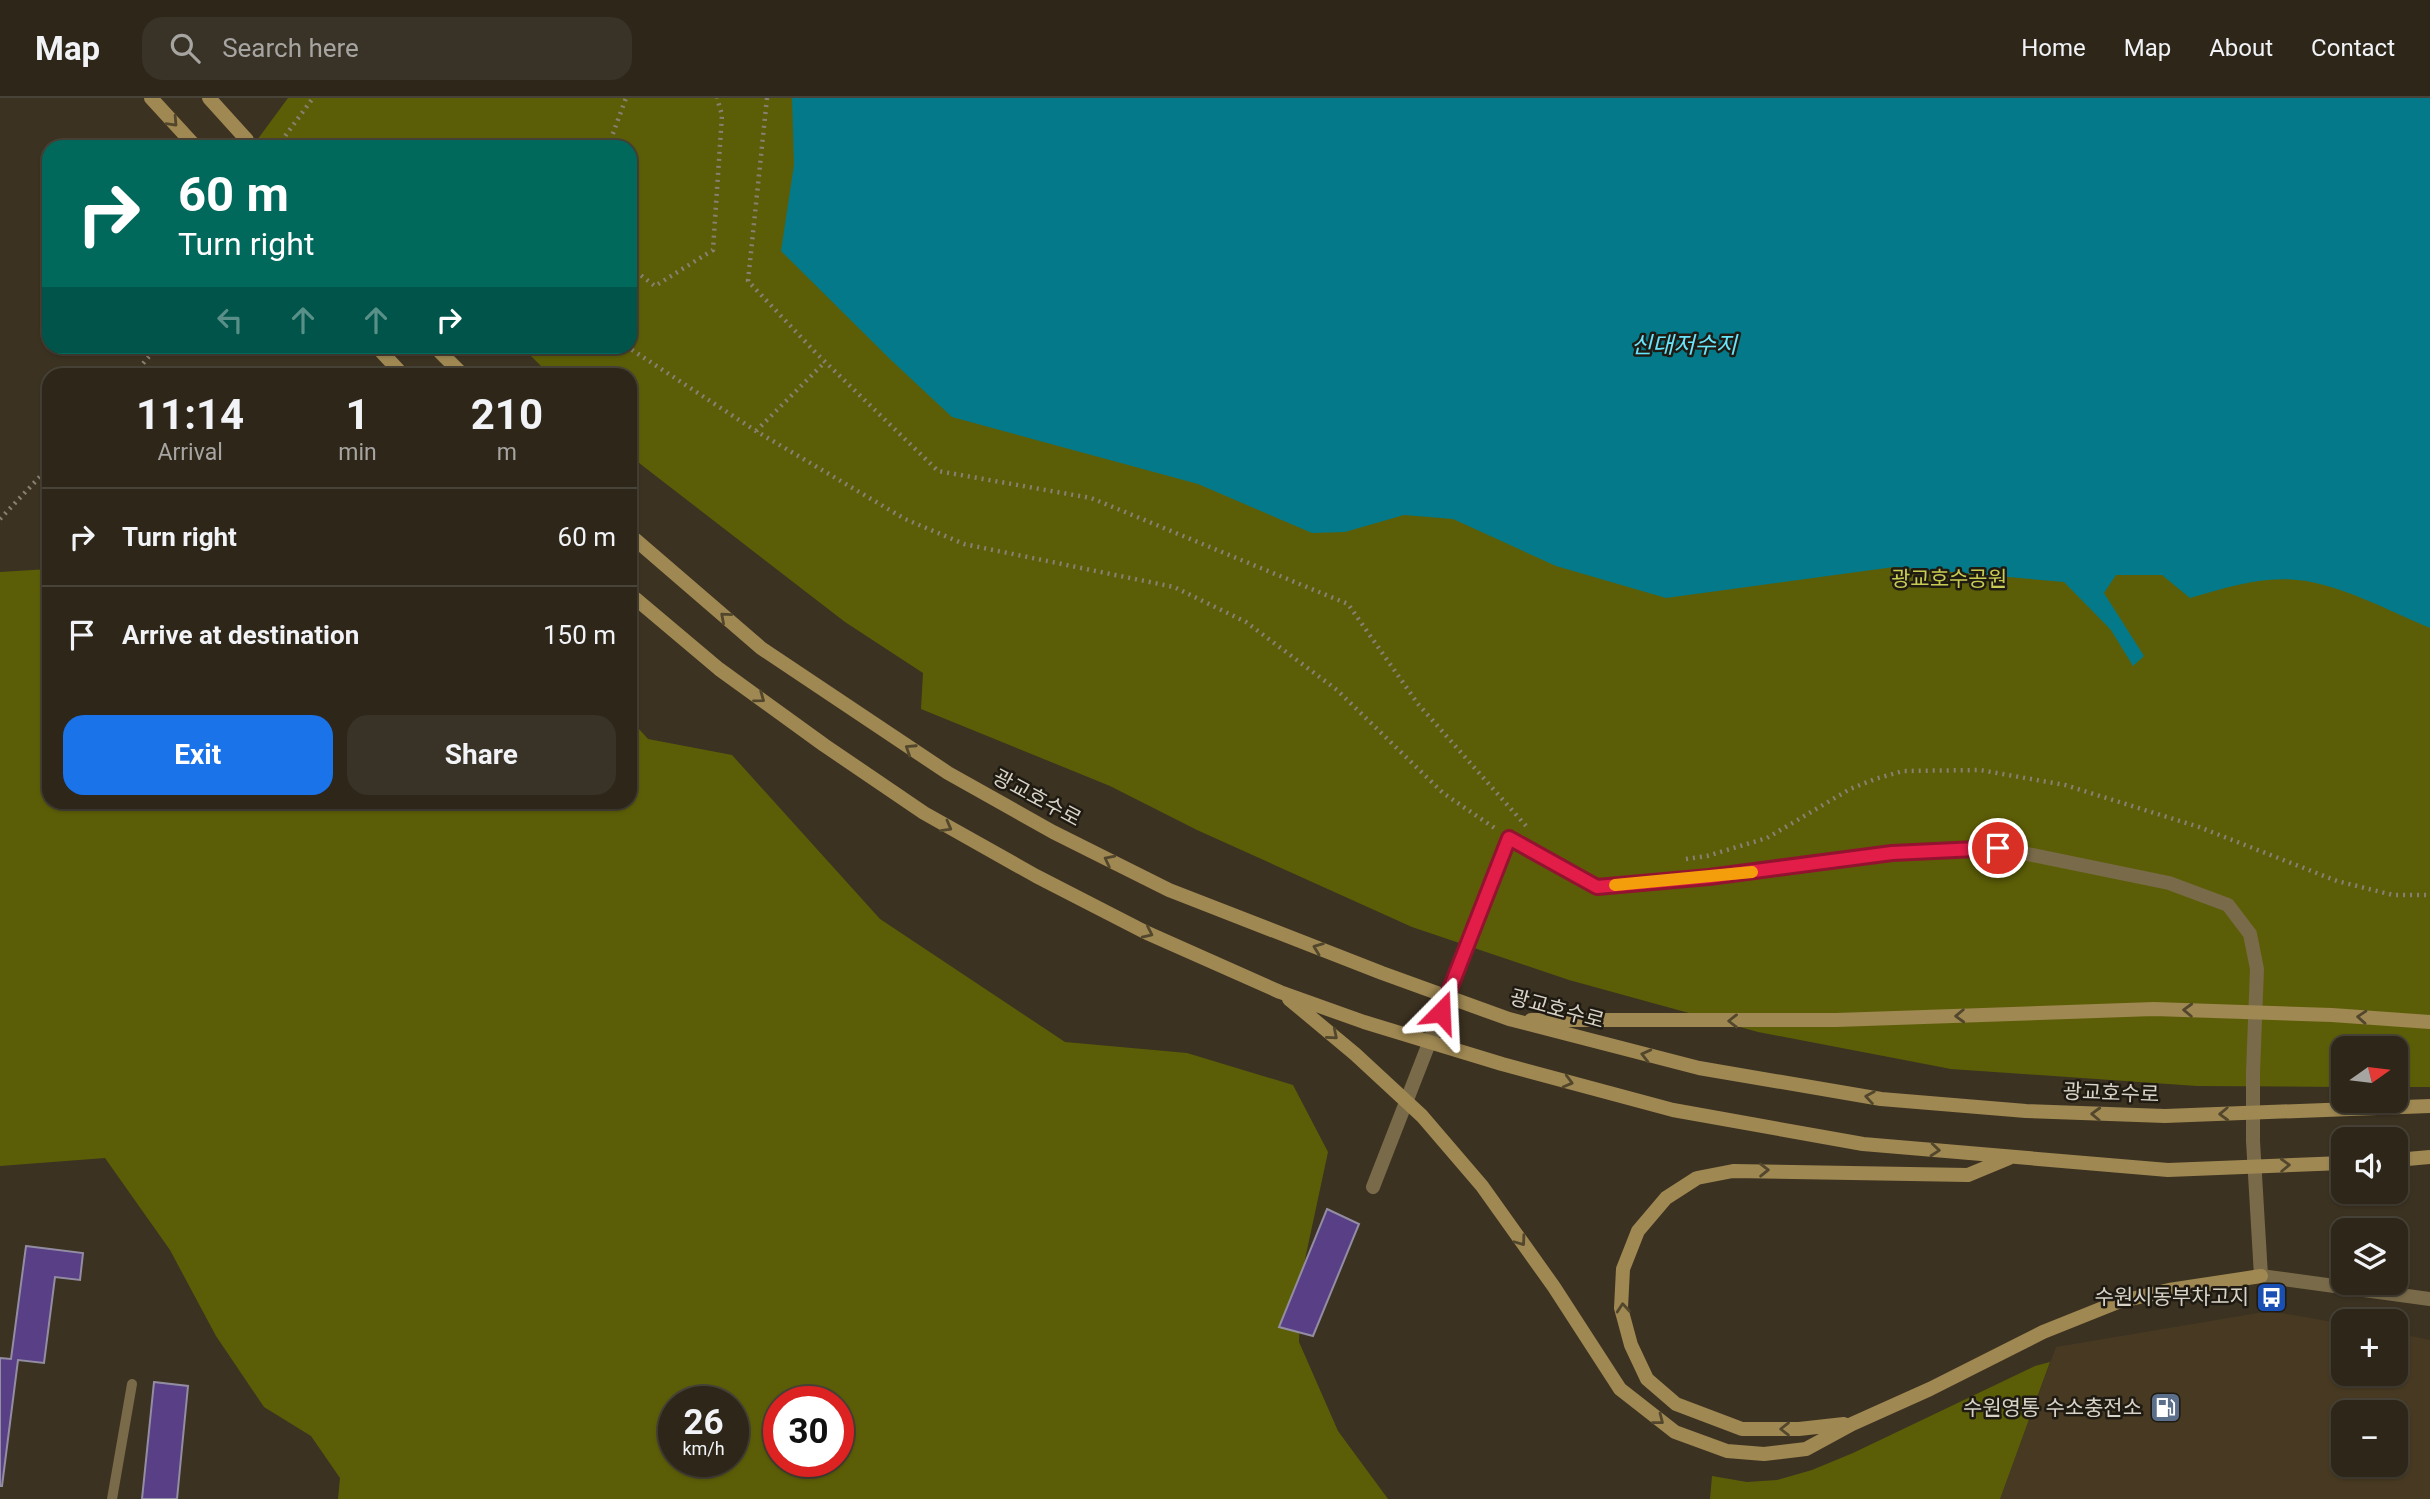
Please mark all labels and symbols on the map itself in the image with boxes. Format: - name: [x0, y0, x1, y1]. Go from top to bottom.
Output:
- one-way arrow: [165, 114, 178, 127]
- water label: 신대저수지: [1631, 332, 1739, 359]
- park label: 광교호수공원: [1891, 567, 2007, 591]
- one-way arrow: [721, 613, 734, 625]
- one-way arrow: [752, 690, 765, 703]
- one-way arrow: [905, 744, 918, 757]
- street label: 광교호수로: [989, 765, 1085, 831]
- one-way arrow: [940, 818, 953, 832]
- pin: [1968, 818, 2028, 878]
- one-way arrow: [1104, 854, 1116, 868]
- one-way arrow: [1141, 925, 1153, 939]
- one-way arrow: [1313, 943, 1325, 957]
- position arrow: [1404, 975, 1478, 1049]
- street label: 광교호수로: [1507, 985, 1607, 1033]
- one-way arrow: [2182, 1002, 2193, 1017]
- one-way arrow: [1955, 1008, 1966, 1023]
- one-way arrow: [2356, 1010, 2367, 1025]
- one-way arrow: [1727, 1013, 1738, 1029]
- one-way arrow: [1324, 1027, 1337, 1039]
- north arrow: [2331, 1036, 2408, 1113]
- one-way arrow: [1640, 1049, 1652, 1063]
- one-way arrow: [1562, 1074, 1574, 1088]
- street label: 광교호수로: [2062, 1079, 2160, 1107]
- one-way arrow: [1864, 1090, 1876, 1105]
- one-way arrow: [2091, 1106, 2102, 1121]
- one-way arrow: [2218, 1106, 2229, 1122]
- one-way arrow: [1930, 1142, 1941, 1157]
- one-way arrow: [2280, 1158, 2291, 1173]
- one-way arrow: [1759, 1162, 1769, 1178]
- one-way arrow: [1513, 1233, 1525, 1246]
- bus stop icon: 수원시동부차고지: [2255, 1280, 2289, 1314]
- place label: 수원시동부차고지: [2094, 1285, 2249, 1309]
- one-way arrow: [1615, 1302, 1630, 1314]
- speed limit sign: 30: [763, 1386, 854, 1477]
- fuel station icon: 수원영통 수소충전소: [2148, 1391, 2182, 1425]
- place label: 수원영통 수소충전소: [1963, 1396, 2142, 1420]
- one-way arrow: [1651, 1411, 1664, 1424]
- one-way arrow: [1779, 1421, 1789, 1437]

